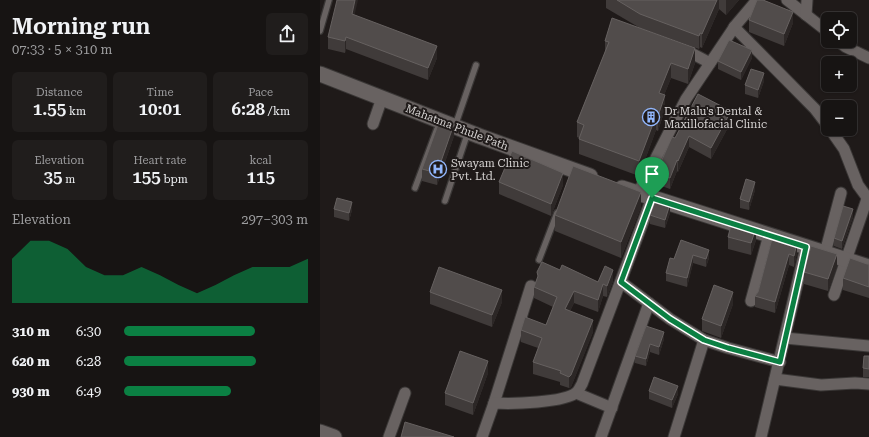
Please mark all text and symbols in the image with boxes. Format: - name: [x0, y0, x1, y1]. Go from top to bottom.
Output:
- map controls: [821, 12, 857, 136]
- button: locate: [821, 12, 857, 48]
- button: share: [266, 13, 308, 55]
- text: Morning run: [12, 14, 150, 39]
- text: 07:33 · 5 × 310 m: [12, 42, 112, 57]
- button: +: [821, 56, 857, 92]
- text: Distance: [36, 86, 83, 99]
- text: Time: [147, 86, 173, 99]
- text: Pace: [248, 86, 273, 99]
- text: 1.55: [33, 99, 66, 119]
- text: 10:01: [138, 99, 182, 119]
- text: 6:28: [231, 99, 265, 119]
- button: −: [821, 100, 857, 136]
- street label: Mahatma Phule Path: [404, 102, 510, 153]
- text: km: [66, 105, 86, 118]
- text: /km: [265, 105, 290, 118]
- place label: Dr Malu's Dental & Maxillofacial Clinic: [664, 105, 767, 131]
- building icon: Dr Malu's Dental & Maxillofacial Clinic: [641, 107, 661, 127]
- text: Elevation: [34, 154, 84, 167]
- text: Heart rate: [134, 154, 186, 167]
- text: kcal: [250, 154, 272, 167]
- place label: Swayam Clinic Pvt. Ltd.: [451, 157, 529, 183]
- pin: [635, 157, 669, 198]
- hospital icon: Swayam Clinic Pvt. Ltd.: [428, 159, 448, 179]
- icon: arrive: [641, 163, 663, 185]
- text: 35: [43, 167, 62, 187]
- text: 155: [132, 167, 161, 187]
- text: 115: [246, 167, 275, 187]
- text: m: [62, 173, 75, 186]
- text: bpm: [161, 173, 188, 186]
- text: Elevation: [12, 212, 71, 227]
- text: 297–303 m: [241, 212, 308, 227]
- text: 310 m: [12, 324, 50, 339]
- text: 6:30: [76, 324, 101, 339]
- text: 620 m: [12, 354, 50, 369]
- text: 6:28: [76, 354, 101, 369]
- text: 930 m: [12, 384, 50, 399]
- text: 6:49: [76, 384, 101, 399]

